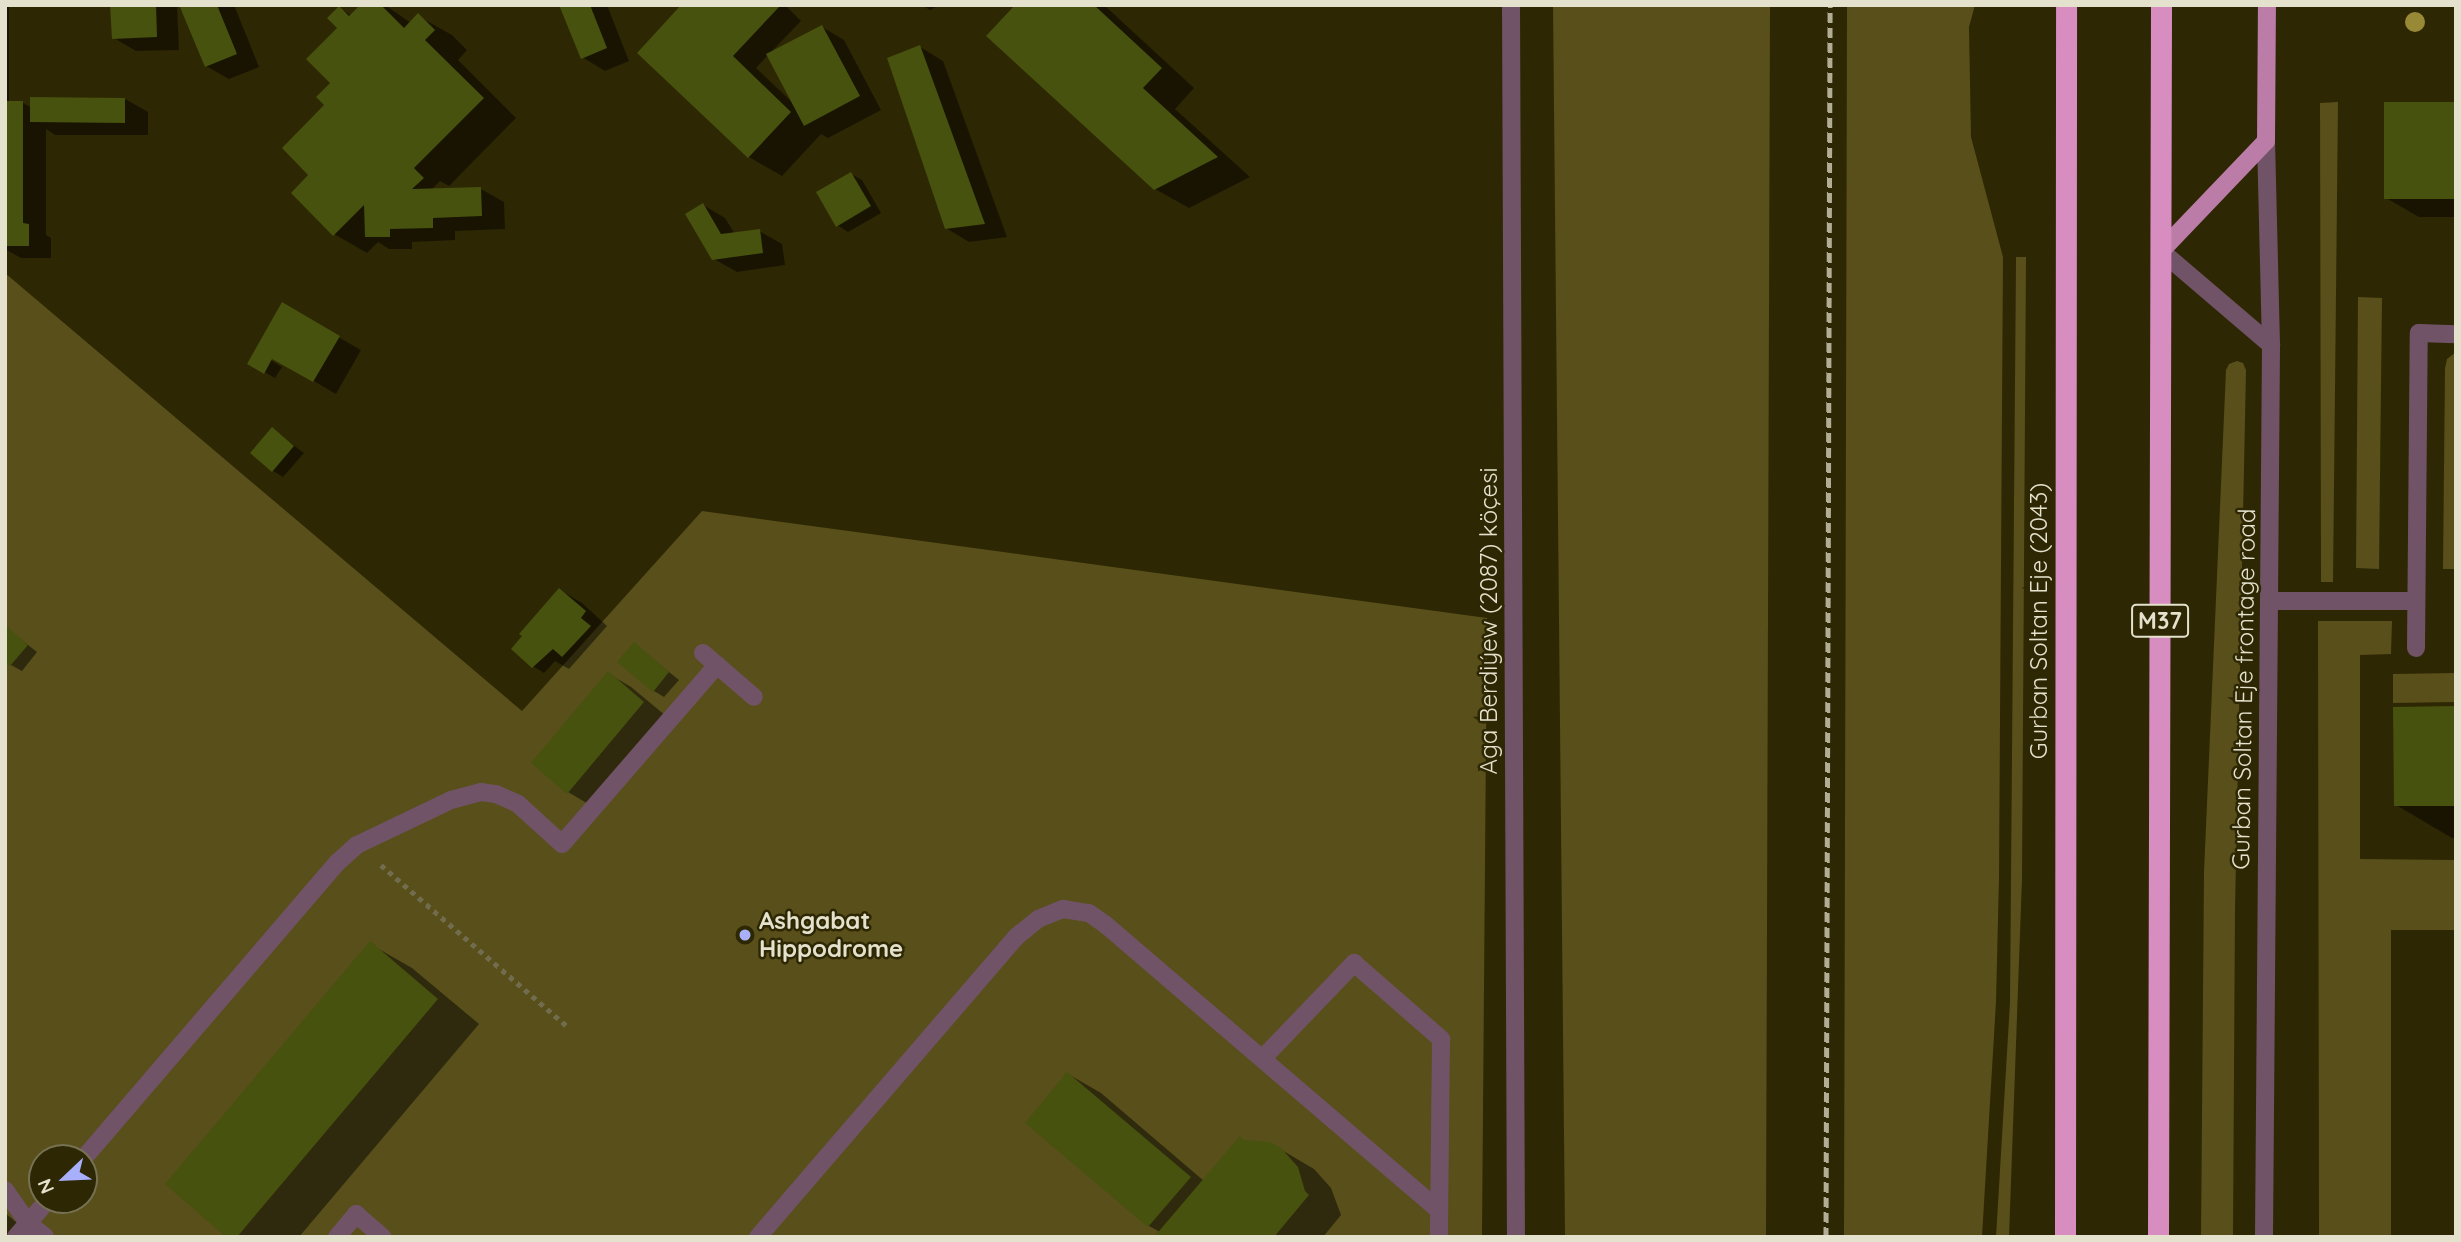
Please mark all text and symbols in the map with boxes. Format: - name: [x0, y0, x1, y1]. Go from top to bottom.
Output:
- street label: Aga Berdiýew (2087) köçesi: [1475, 467, 1503, 775]
- street label: Gurban Soltan Eje (2043): [2025, 483, 2053, 759]
- street label: Gurban Soltan Eje frontage road: [2226, 508, 2262, 870]
- road number: M37: [2130, 601, 2190, 640]
- place label: Ashgabat Hippodrome: [759, 907, 903, 963]
- marker: Ashgabat Hippodrome: [737, 927, 753, 943]
- north arrow: [28, 1144, 98, 1214]
- text: N: [32, 1175, 59, 1198]

